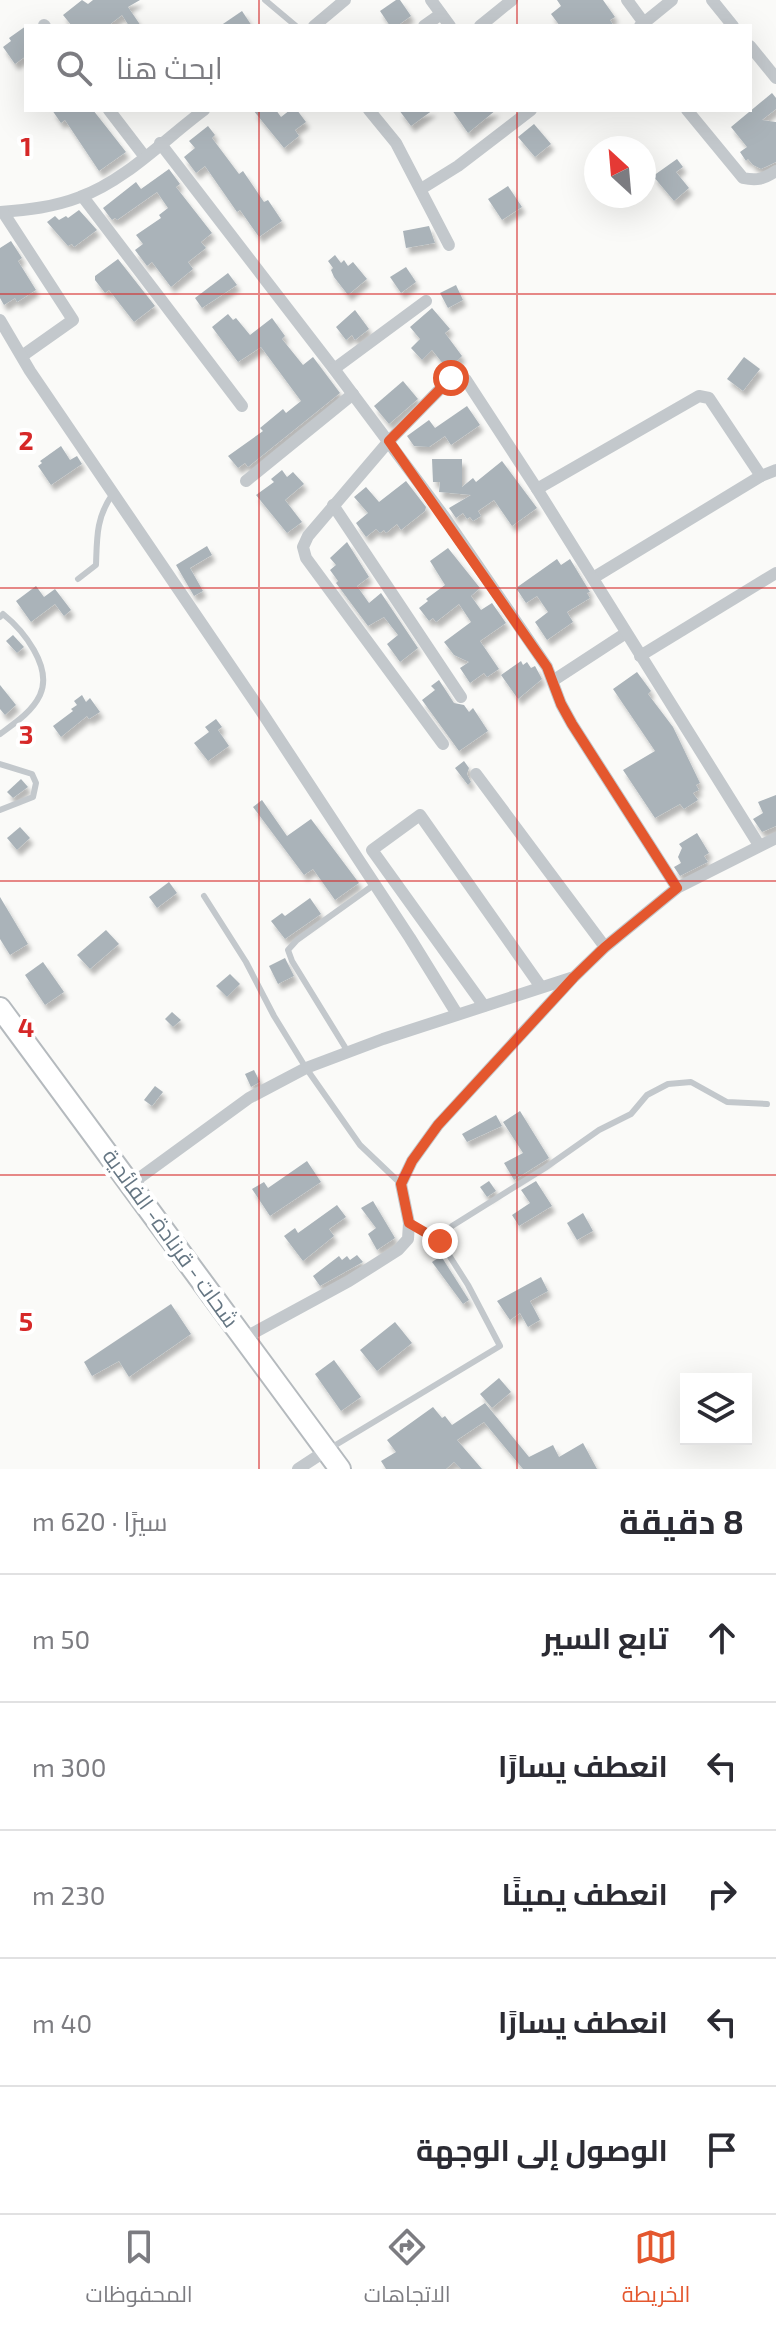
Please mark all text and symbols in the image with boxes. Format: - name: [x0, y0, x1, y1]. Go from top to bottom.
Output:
- search box: [24, 24, 752, 112]
- icon: search: [52, 46, 96, 90]
- text: ابحث هنا: [116, 49, 223, 85]
- text: 1: [20, 130, 32, 161]
- north arrow: [584, 136, 656, 208]
- route start: [433, 360, 469, 396]
- text: 2: [18, 424, 34, 455]
- text: 3: [19, 718, 33, 749]
- text: 4: [18, 1011, 34, 1042]
- street label: شحات - قرنادة- الفائدية: [97, 1143, 245, 1332]
- route end: [422, 1223, 458, 1259]
- text: 5: [19, 1305, 33, 1336]
- map controls: [680, 1373, 752, 1445]
- button: layers: [680, 1373, 752, 1445]
- text: 8 دقيقة: [619, 1500, 744, 1541]
- text: سيرًا · 620 m: [32, 1505, 167, 1536]
- icon: ahead: [700, 1616, 744, 1660]
- text: تابع السير: [542, 1619, 668, 1655]
- text: 50 m: [32, 1623, 90, 1654]
- icon: left: [700, 1744, 744, 1788]
- text: انعطف يسارًا: [498, 1747, 668, 1783]
- text: 300 m: [32, 1751, 106, 1782]
- icon: right: [700, 1872, 744, 1916]
- text: انعطف يمينًا: [502, 1875, 668, 1911]
- text: 230 m: [32, 1879, 105, 1910]
- icon: left: [700, 2000, 744, 2044]
- text: انعطف يسارًا: [498, 2003, 668, 2039]
- text: 40 m: [32, 2007, 92, 2038]
- icon: arrive: [700, 2128, 744, 2172]
- text: الوصول إلى الوجهة: [416, 2131, 668, 2167]
- tab: المحفوظات: [86, 2225, 193, 2315]
- tab: الاتجاهات: [364, 2225, 451, 2315]
- tab: الخريطة: [622, 2225, 690, 2315]

